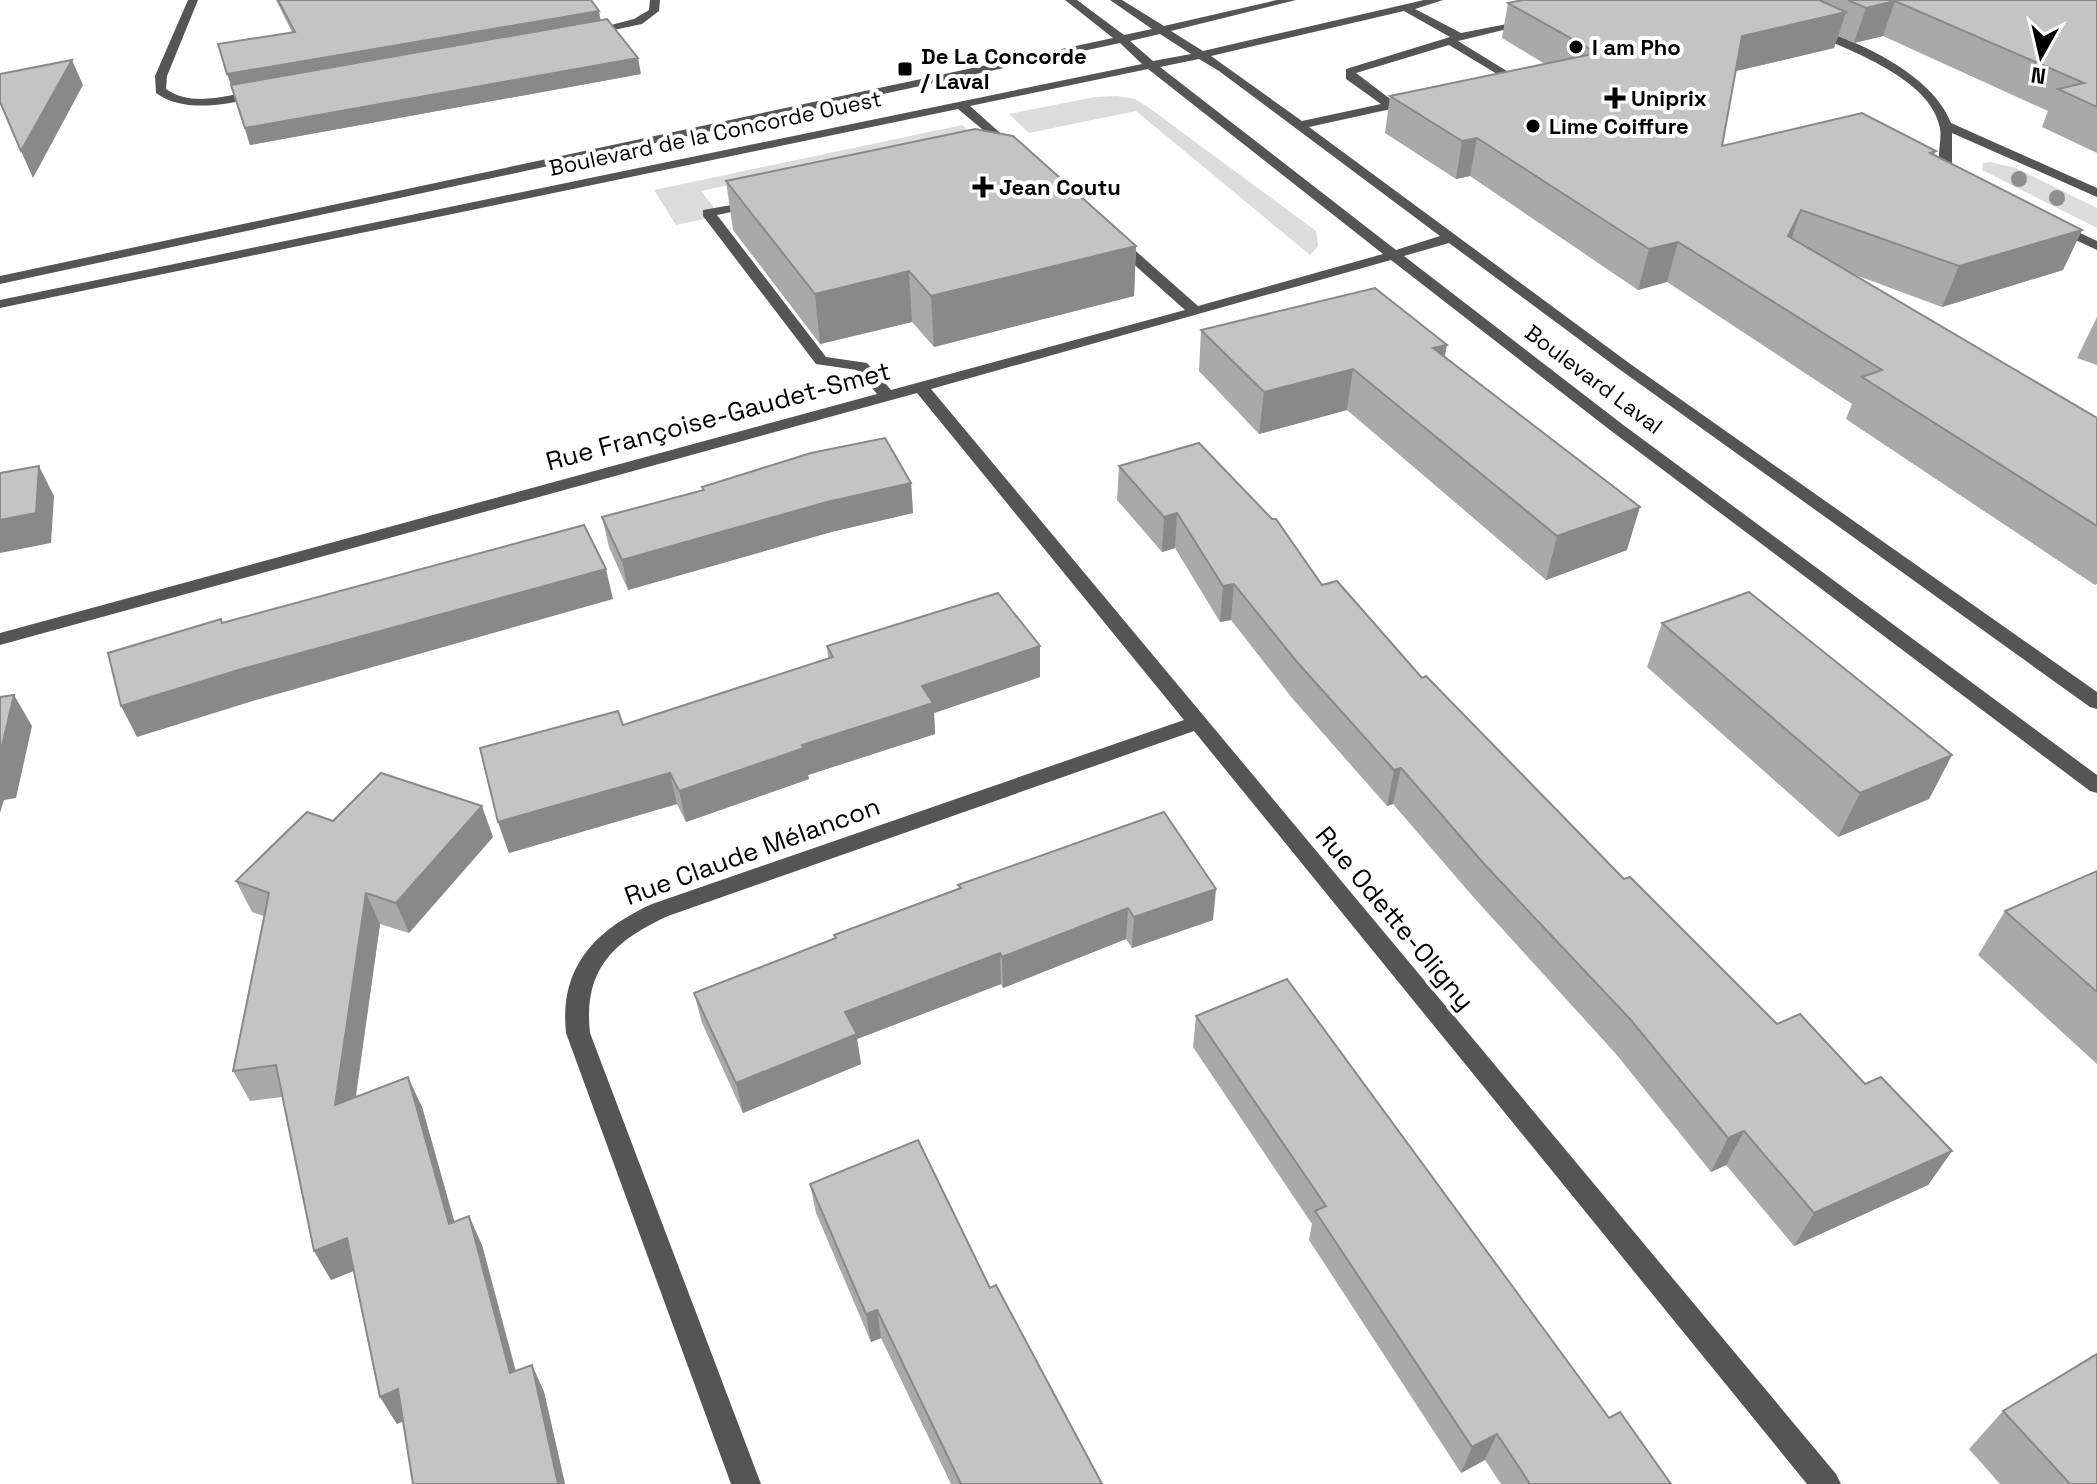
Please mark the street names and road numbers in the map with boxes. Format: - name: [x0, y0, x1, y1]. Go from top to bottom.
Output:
- street label: Boulevard de la Concorde Ouest: [546, 84, 884, 182]
- street label: Boulevard Laval: [1520, 318, 1668, 440]
- street label: Rue Françoise-Gaudet-Smet: [542, 354, 894, 478]
- street label: Rue Claude Mélancon: [620, 789, 884, 913]
- street label: Rue Odette-Oligny: [1308, 819, 1482, 1017]

